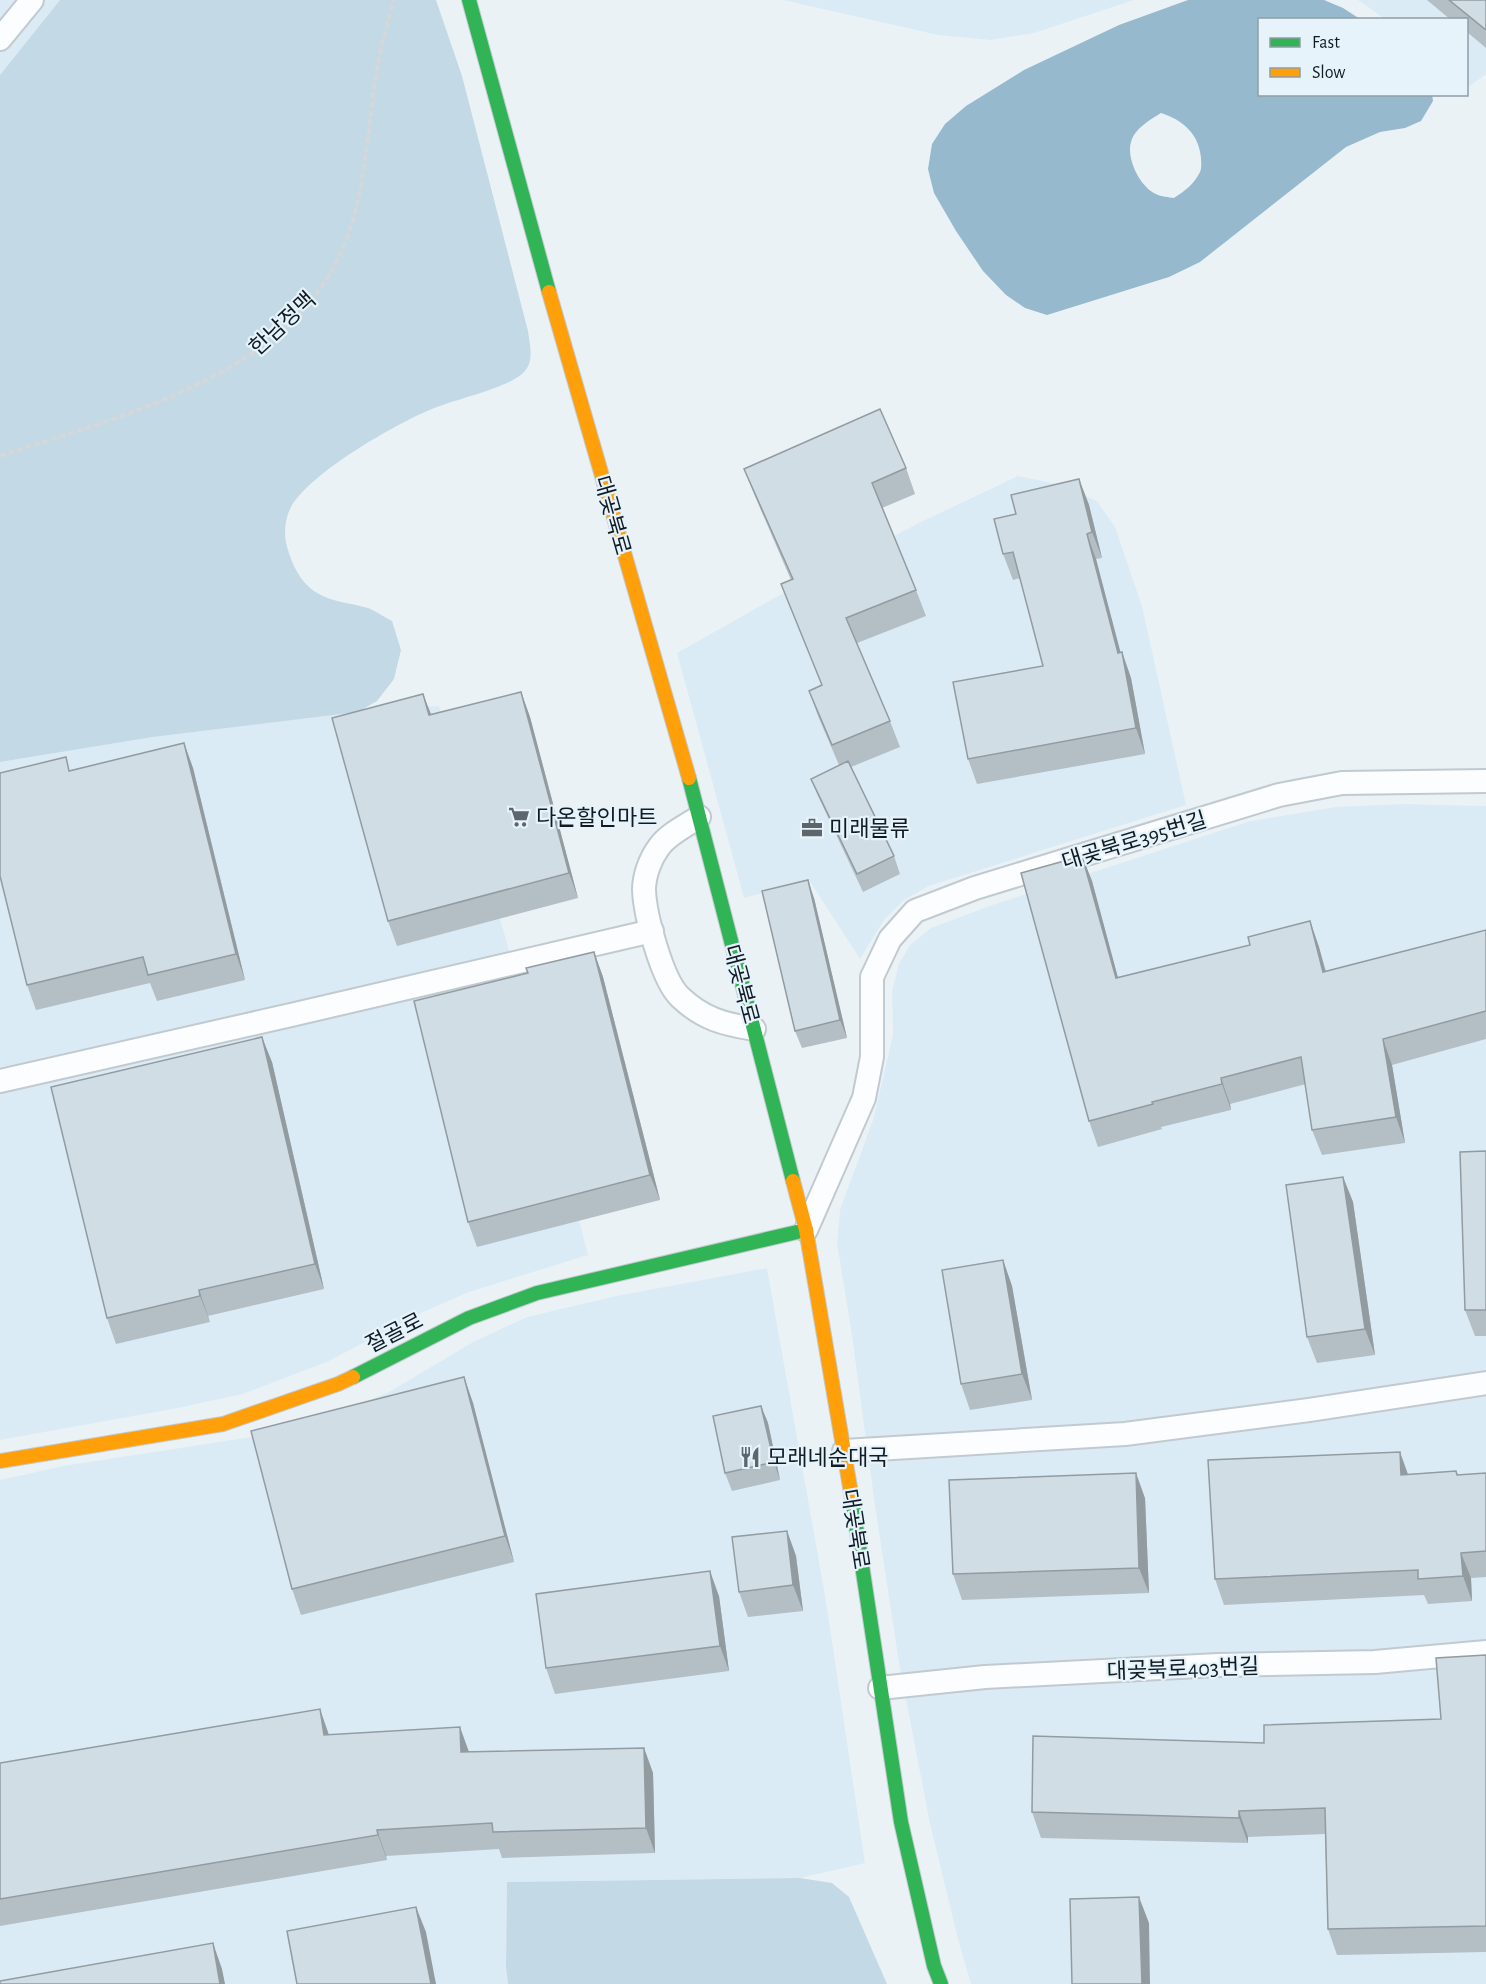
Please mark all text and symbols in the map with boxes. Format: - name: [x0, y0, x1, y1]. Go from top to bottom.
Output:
- legend: [1258, 18, 1468, 96]
- text: Fast: [1312, 34, 1340, 52]
- text: Slow: [1312, 64, 1345, 82]
- street label: 한남정맥: [245, 287, 320, 359]
- street label: 대곶북로: [590, 473, 635, 557]
- supermarket icon: 다온할인마트: [507, 805, 531, 829]
- place label: 다온할인마트: [536, 806, 657, 829]
- street label: 대곶북로395번길: [1059, 808, 1209, 873]
- office icon: 미래물류: [800, 816, 824, 840]
- place label: 미래물류: [829, 817, 910, 840]
- street label: 대곶북로: [720, 942, 763, 1026]
- street label: 절골로: [362, 1308, 427, 1356]
- restaurant icon: 모래네순대국: [738, 1445, 762, 1469]
- place label: 모래네순대국: [767, 1446, 888, 1469]
- street label: 대곶북로: [838, 1487, 873, 1571]
- street label: 대곶북로403번길: [1106, 1654, 1260, 1683]

